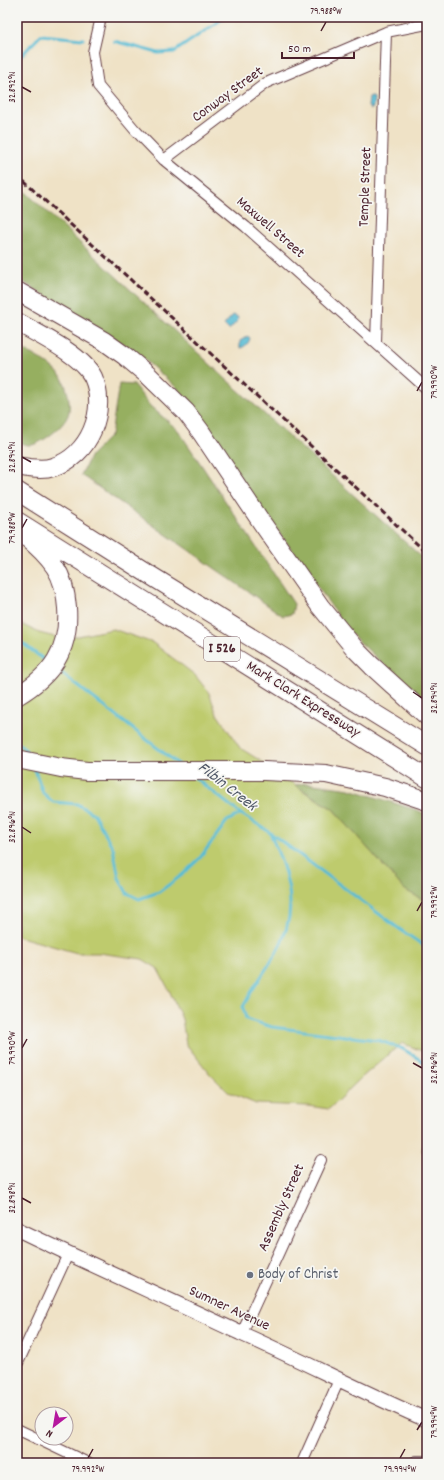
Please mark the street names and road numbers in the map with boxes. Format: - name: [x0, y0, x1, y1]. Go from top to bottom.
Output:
- street label: Conway Street: [188, 61, 269, 128]
- street label: Temple Street: [354, 146, 378, 227]
- street label: Maxwell Street: [231, 192, 310, 264]
- road number: I 526: [204, 637, 240, 661]
- street label: Mark Clark Expressway: [242, 656, 365, 745]
- street label: Assembly Street: [253, 1160, 311, 1255]
- street label: Sumner Avenue: [185, 1281, 273, 1338]

